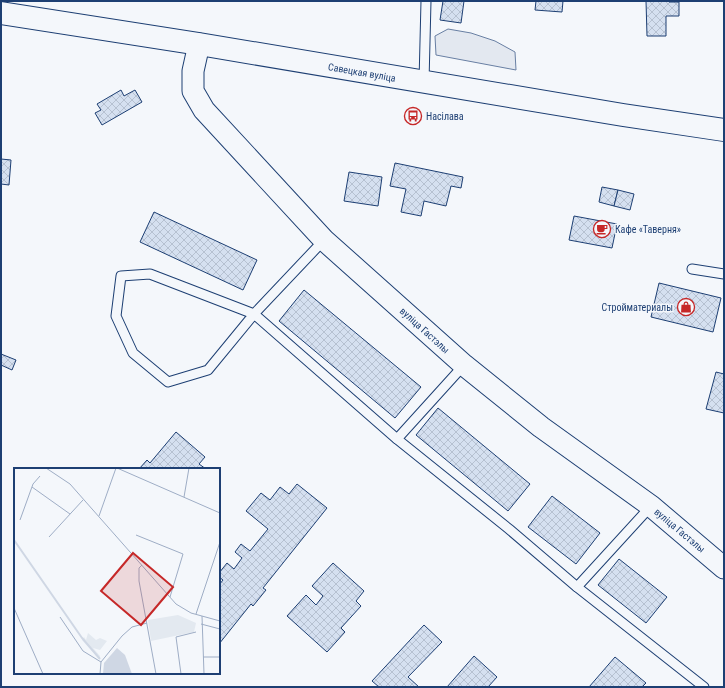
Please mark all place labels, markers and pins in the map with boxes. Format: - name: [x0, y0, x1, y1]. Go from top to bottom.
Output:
- bus stop icon: Насілава: [403, 106, 423, 126]
- place label: Насілава: [426, 111, 464, 122]
- cafe icon: Кафе «Таверня»: [592, 219, 612, 239]
- place label: Кафе «Таверня»: [615, 224, 681, 235]
- shop icon: Стройматериалы: [676, 297, 696, 317]
- place label: Стройматериалы: [602, 302, 673, 313]

